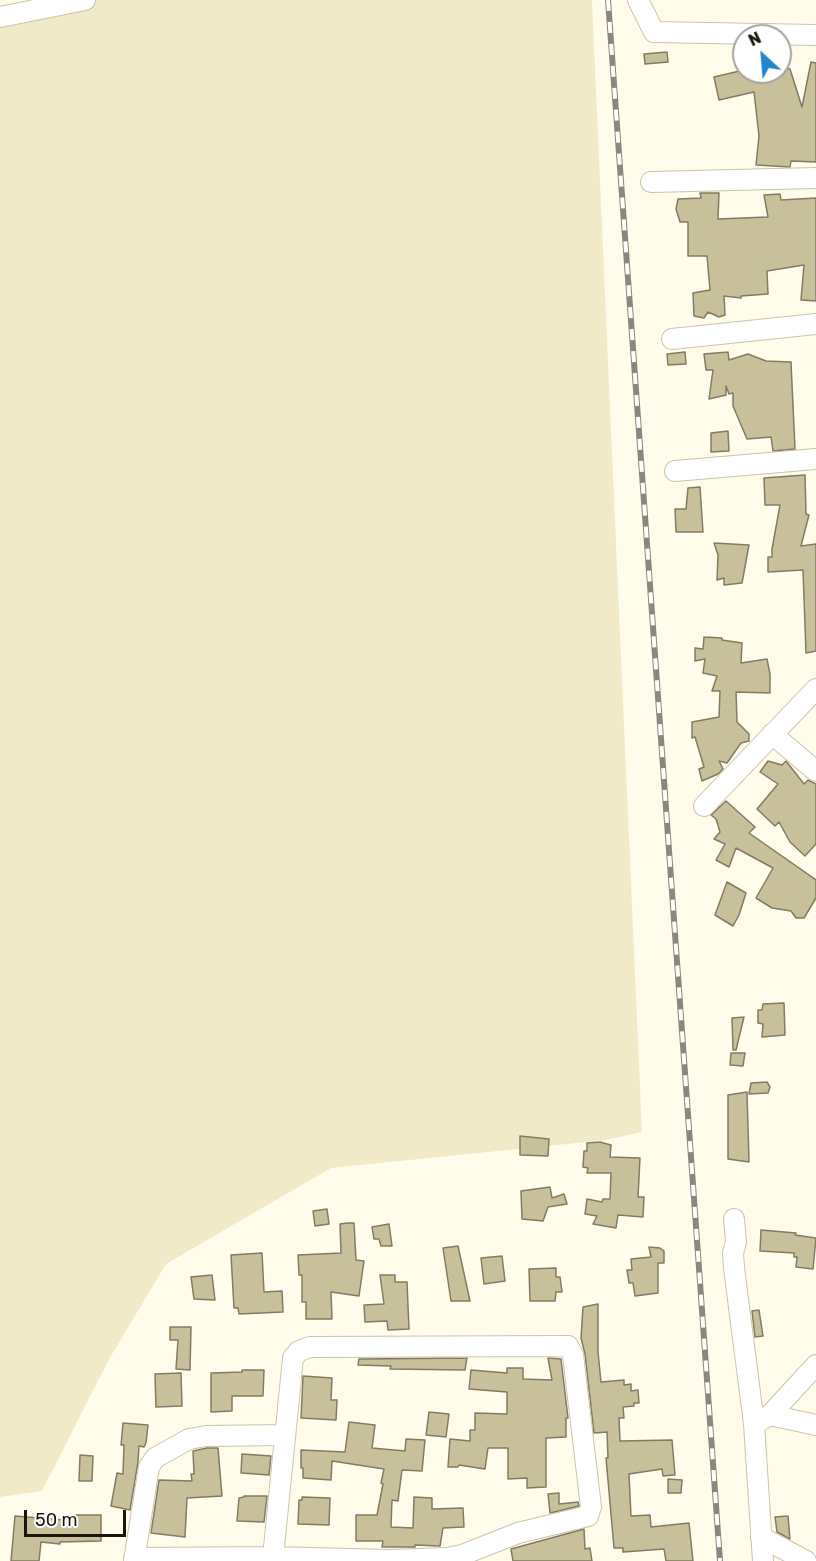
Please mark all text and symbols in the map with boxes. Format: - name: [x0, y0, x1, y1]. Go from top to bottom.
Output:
- north arrow: [732, 24, 792, 84]
- text: N: [745, 28, 764, 50]
- scale bar: [27, 1498, 129, 1536]
- text: 50 m: [35, 1509, 78, 1531]

